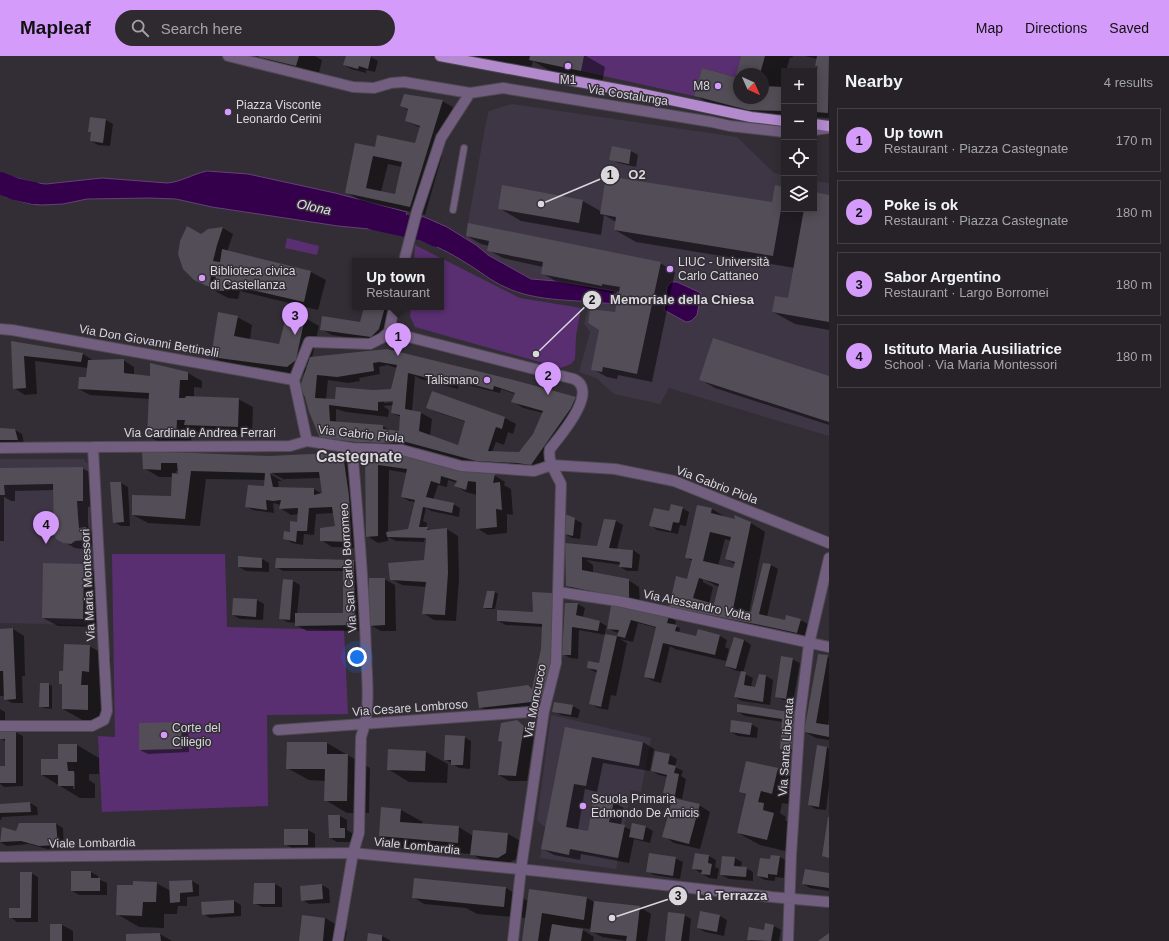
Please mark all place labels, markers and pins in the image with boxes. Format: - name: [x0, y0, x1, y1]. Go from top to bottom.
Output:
- marker: M1: [563, 61, 573, 71]
- place label: M1: [560, 73, 577, 87]
- place label: M8: [693, 79, 710, 93]
- marker: M8: [713, 81, 723, 91]
- place label: Piazza Visconte Leonardo Cerini: [236, 98, 321, 126]
- marker: Piazza Visconte Leonardo Cerini: [223, 107, 233, 117]
- callout: O2: [600, 162, 654, 187]
- place label: LIUC - Università Carlo Cattaneo: [678, 255, 770, 283]
- place label: Biblioteca civica di Castellanza: [210, 264, 296, 292]
- marker: LIUC - Università Carlo Cattaneo: [665, 264, 675, 274]
- marker: Biblioteca civica di Castellanza: [197, 273, 207, 283]
- callout: Memoriale della Chiesa: [582, 287, 762, 312]
- pin: 3: [282, 302, 308, 335]
- pin: 1: [385, 323, 411, 356]
- pin: 2: [535, 362, 561, 395]
- place label: Talismano: [425, 373, 479, 387]
- marker: Talismano: [482, 375, 492, 385]
- pin: 4: [33, 511, 59, 544]
- place label: Corte del Ciliegio: [172, 721, 221, 749]
- marker: Corte del Ciliegio: [159, 730, 169, 740]
- place label: Scuola Primaria Edmondo De Amicis: [591, 792, 699, 820]
- marker: Scuola Primaria Edmondo De Amicis: [578, 801, 588, 811]
- callout: La Terrazza: [668, 883, 775, 908]

